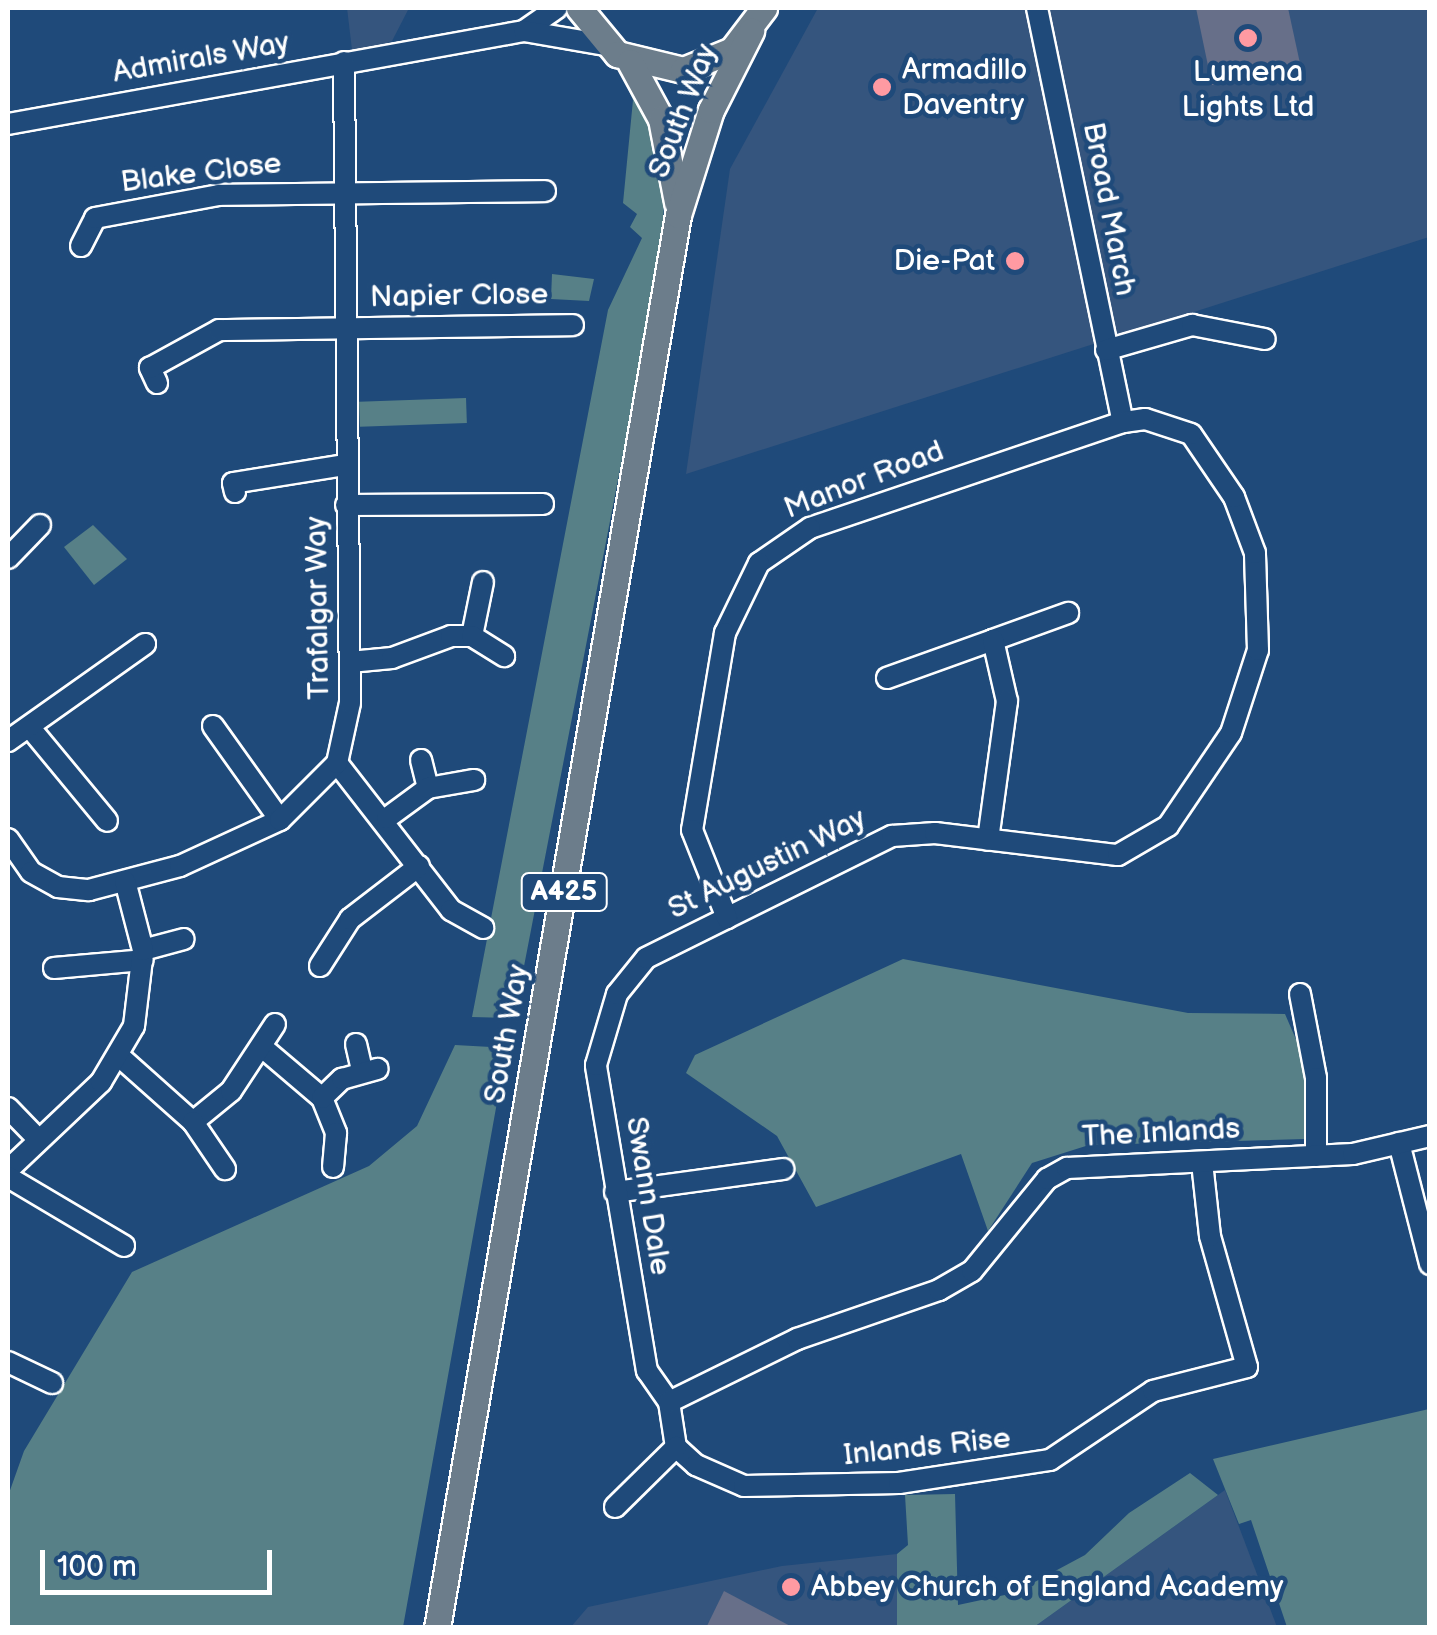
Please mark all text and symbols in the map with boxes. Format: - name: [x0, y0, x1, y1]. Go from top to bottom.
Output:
- street label: Admirals Way: [109, 25, 293, 91]
- marker: Lumena Lights Ltd: [1237, 27, 1259, 49]
- street label: South Way: [641, 38, 725, 184]
- place label: Armadillo Daventry: [902, 52, 1027, 122]
- place label: Lumena Lights Ltd: [1182, 54, 1314, 124]
- marker: Armadillo Daventry: [871, 76, 893, 98]
- street label: Broad March: [1075, 119, 1143, 299]
- street label: Blake Close: [119, 145, 283, 201]
- place label: Die-Pat: [893, 243, 995, 279]
- marker: Die-Pat: [1004, 250, 1026, 272]
- street label: Napier Close: [370, 276, 548, 316]
- street label: Manor Road: [779, 433, 949, 527]
- street label: Trafalgar Way: [298, 515, 338, 701]
- street label: St Augustin Way: [662, 800, 872, 928]
- road number: A425: [519, 869, 609, 915]
- street label: South Way: [477, 961, 537, 1107]
- street label: The Inlands: [1081, 1111, 1241, 1155]
- street label: Swann Dale: [618, 1114, 678, 1278]
- street label: Inlands Rise: [842, 1420, 1012, 1474]
- scale bar: [45, 1530, 278, 1592]
- text: 100 m: [57, 1549, 137, 1585]
- place label: Abbey Church of England Academy: [811, 1569, 1286, 1605]
- marker: Abbey Church of England Academy: [780, 1576, 802, 1598]

